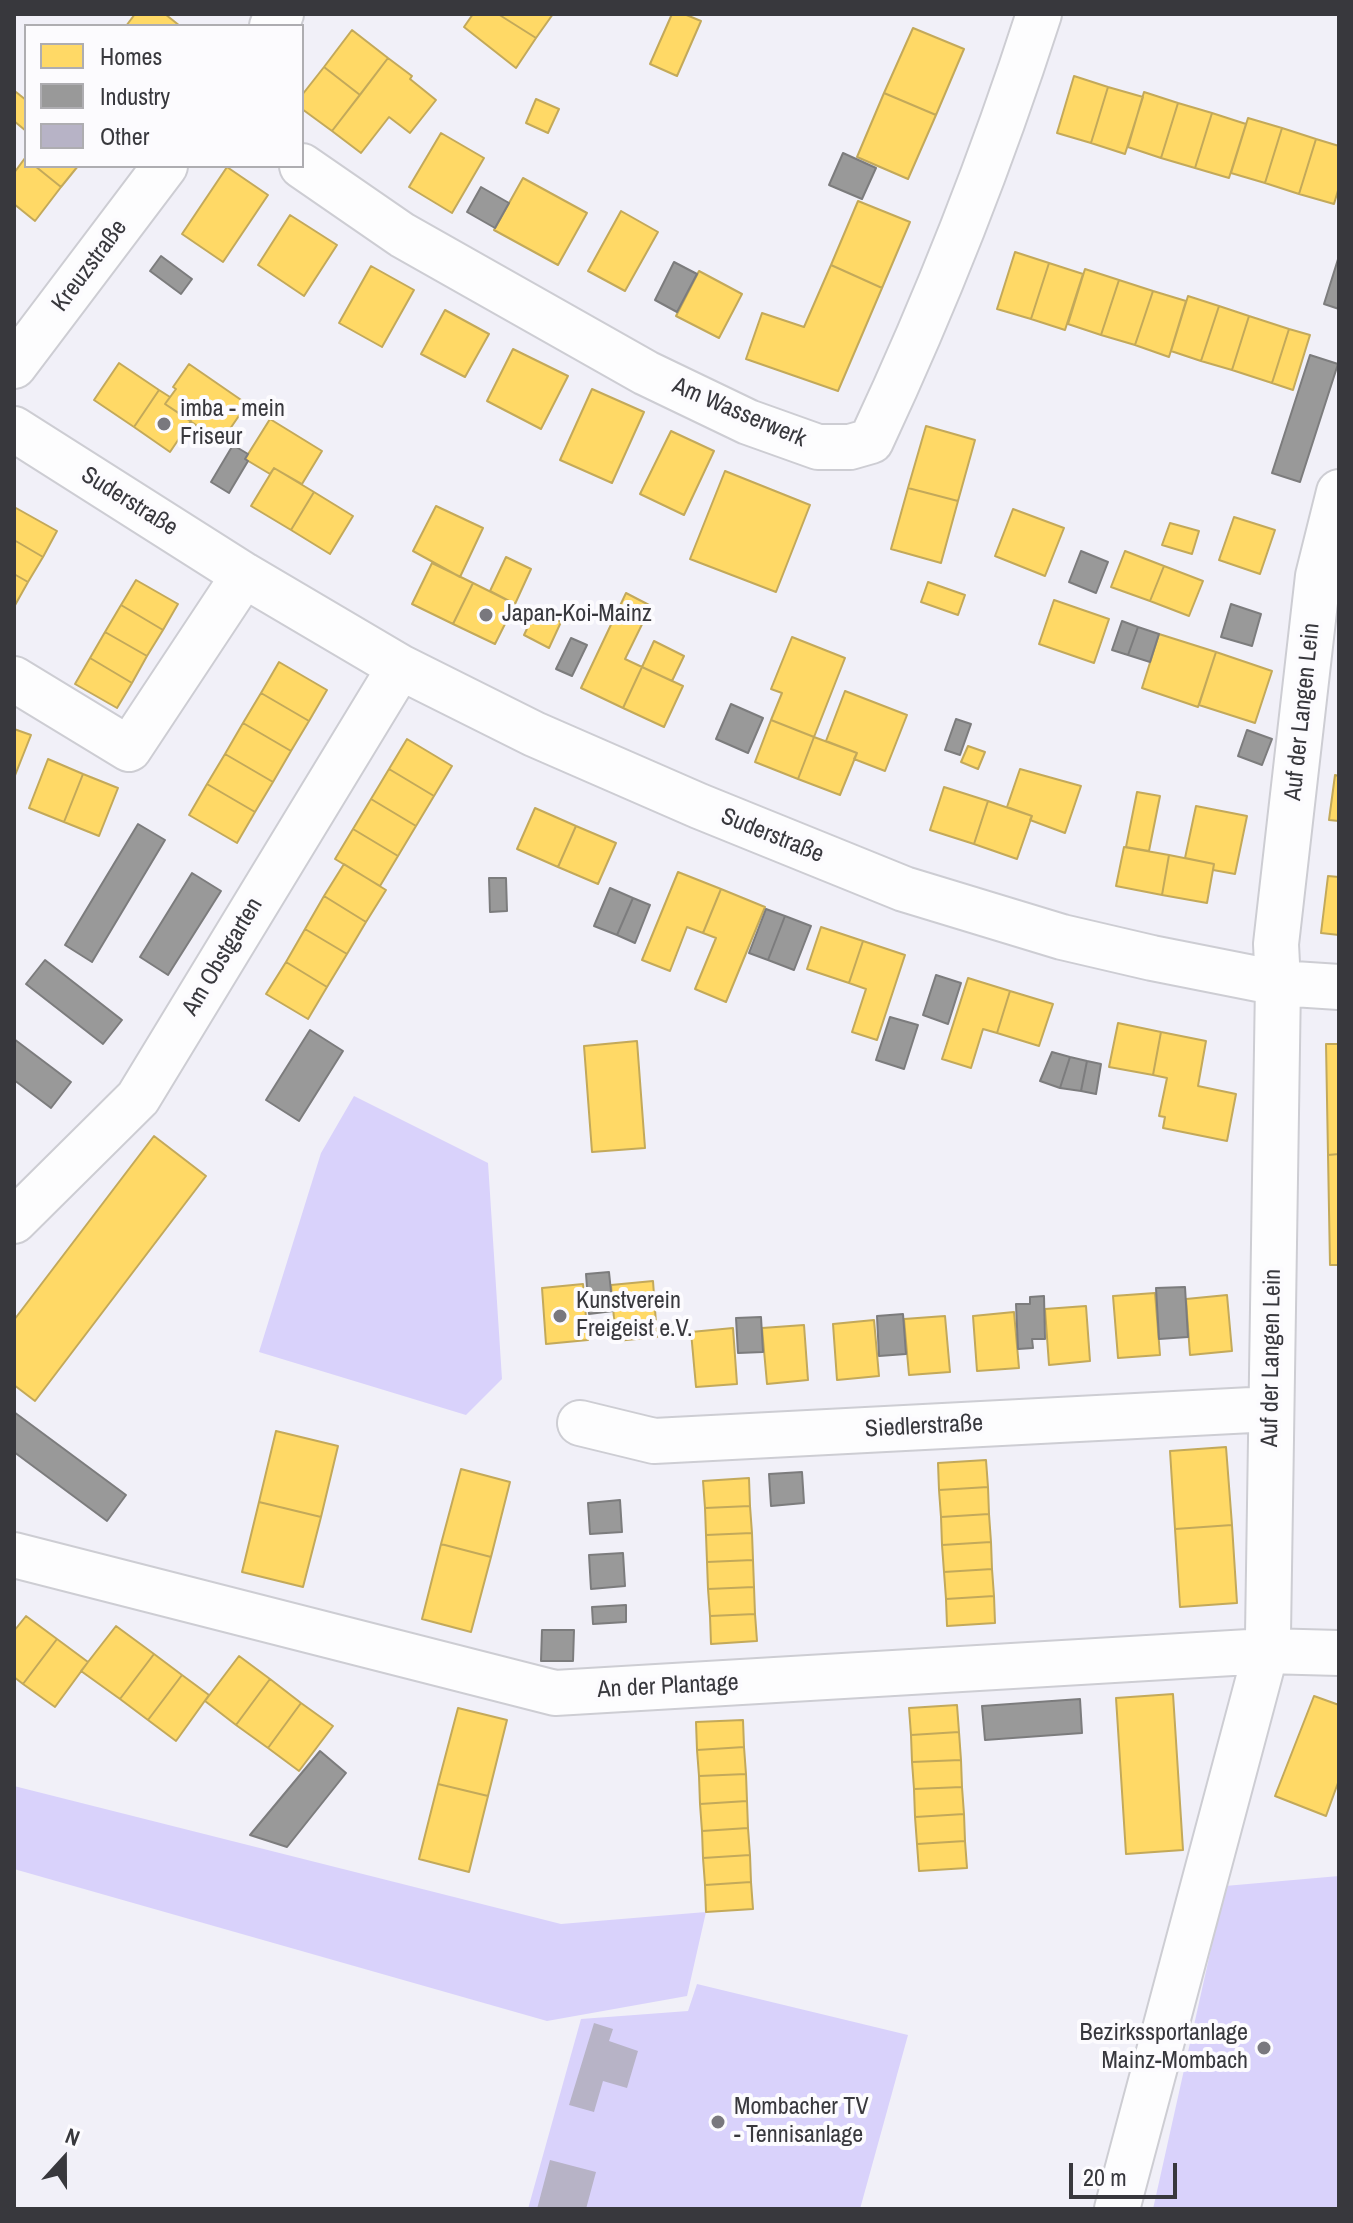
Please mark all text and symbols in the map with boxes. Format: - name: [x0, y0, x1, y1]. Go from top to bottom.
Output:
- legend: [24, 24, 304, 168]
- text: Homes: [100, 40, 162, 72]
- text: Industry: [100, 80, 170, 112]
- text: Other: [100, 120, 149, 152]
- street label: Kreuzstraße: [46, 215, 134, 317]
- street label: Am Wasserwerk: [668, 372, 810, 454]
- place label: imba - mein Friseur: [180, 396, 285, 452]
- marker: imba - mein Friseur: [155, 415, 173, 433]
- street label: Suderstraße: [75, 461, 183, 543]
- place label: Japan-Koi-Mainz: [502, 601, 652, 629]
- marker: Japan-Koi-Mainz: [477, 606, 495, 624]
- street label: Auf der Langen Lein: [1279, 622, 1327, 802]
- street label: Suderstraße: [716, 802, 828, 870]
- street label: Am Obstgarten: [177, 893, 269, 1021]
- street label: Auf der Langen Lein: [1256, 1269, 1288, 1447]
- place label: Kunstverein Freigeist e.V.: [576, 1288, 692, 1344]
- marker: Kunstverein Freigeist e.V.: [551, 1307, 569, 1325]
- street label: Siedlerstraße: [864, 1410, 984, 1444]
- street label: An der Plantage: [597, 1669, 739, 1705]
- place label: Bezirkssportanlage Mainz-Mombach: [1080, 2020, 1248, 2076]
- marker: Bezirkssportanlage Mainz-Mombach: [1255, 2039, 1273, 2057]
- place label: Mombacher TV - Tennisanlage: [734, 2094, 869, 2150]
- marker: Mombacher TV - Tennisanlage: [709, 2113, 727, 2131]
- north arrow: [24, 2119, 104, 2199]
- text: N: [61, 2120, 84, 2153]
- scale bar: [1073, 2147, 1181, 2197]
- text: 20 m: [1083, 2161, 1127, 2193]

